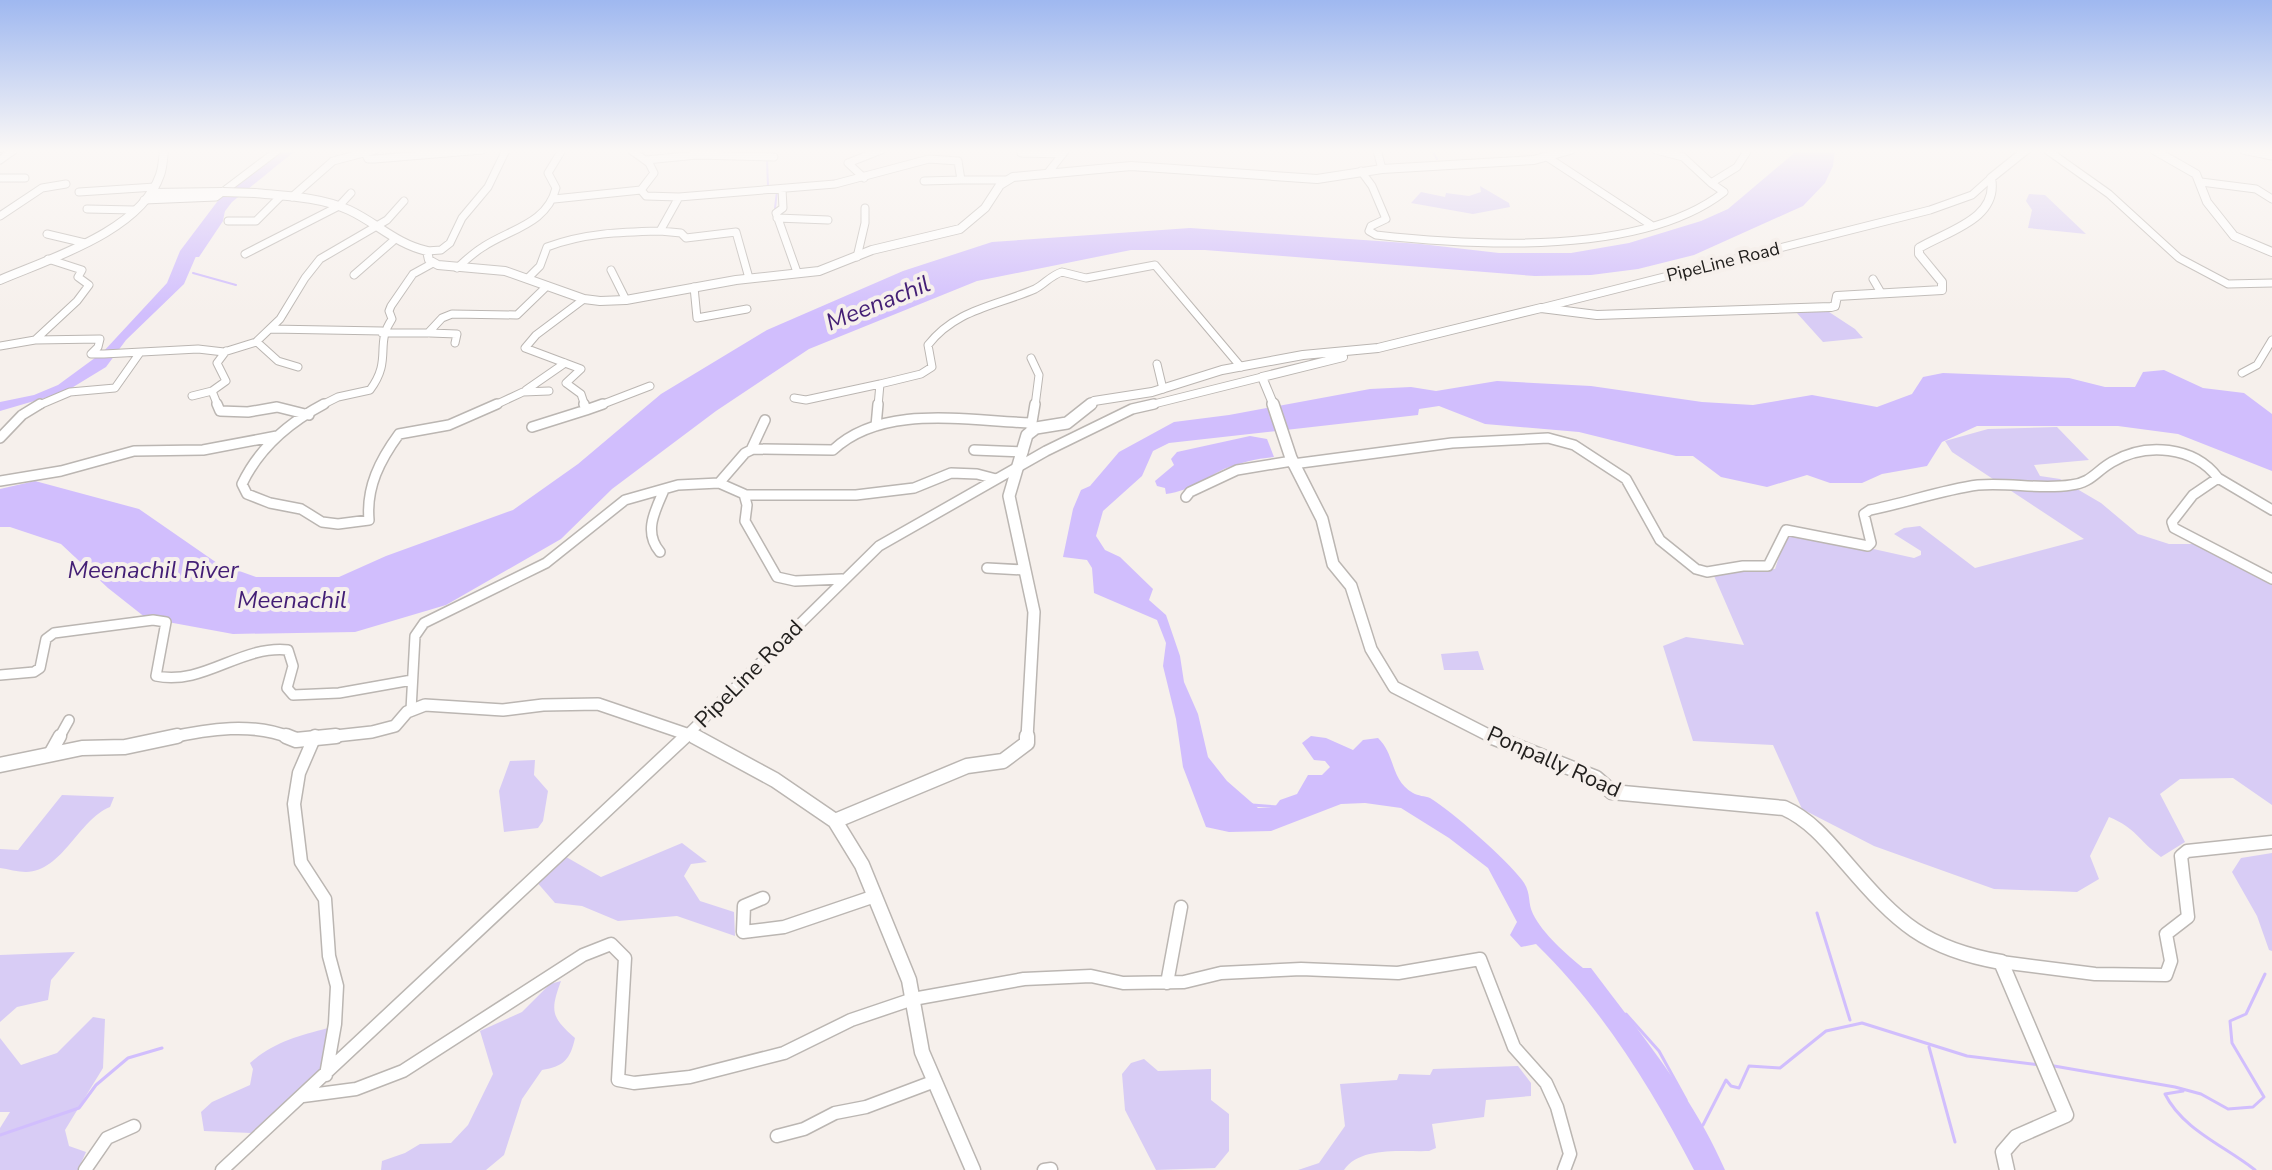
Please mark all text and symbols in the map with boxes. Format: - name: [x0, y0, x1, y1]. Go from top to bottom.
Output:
- street label: PipeLine Road: [1664, 236, 1782, 288]
- water label: Meenachil: [821, 268, 935, 338]
- water label: Meenachil River: [67, 554, 240, 586]
- water label: Meenachil: [237, 584, 347, 616]
- street label: PipeLine Road: [688, 613, 810, 735]
- street label: Ponpally Road: [1482, 719, 1626, 805]

